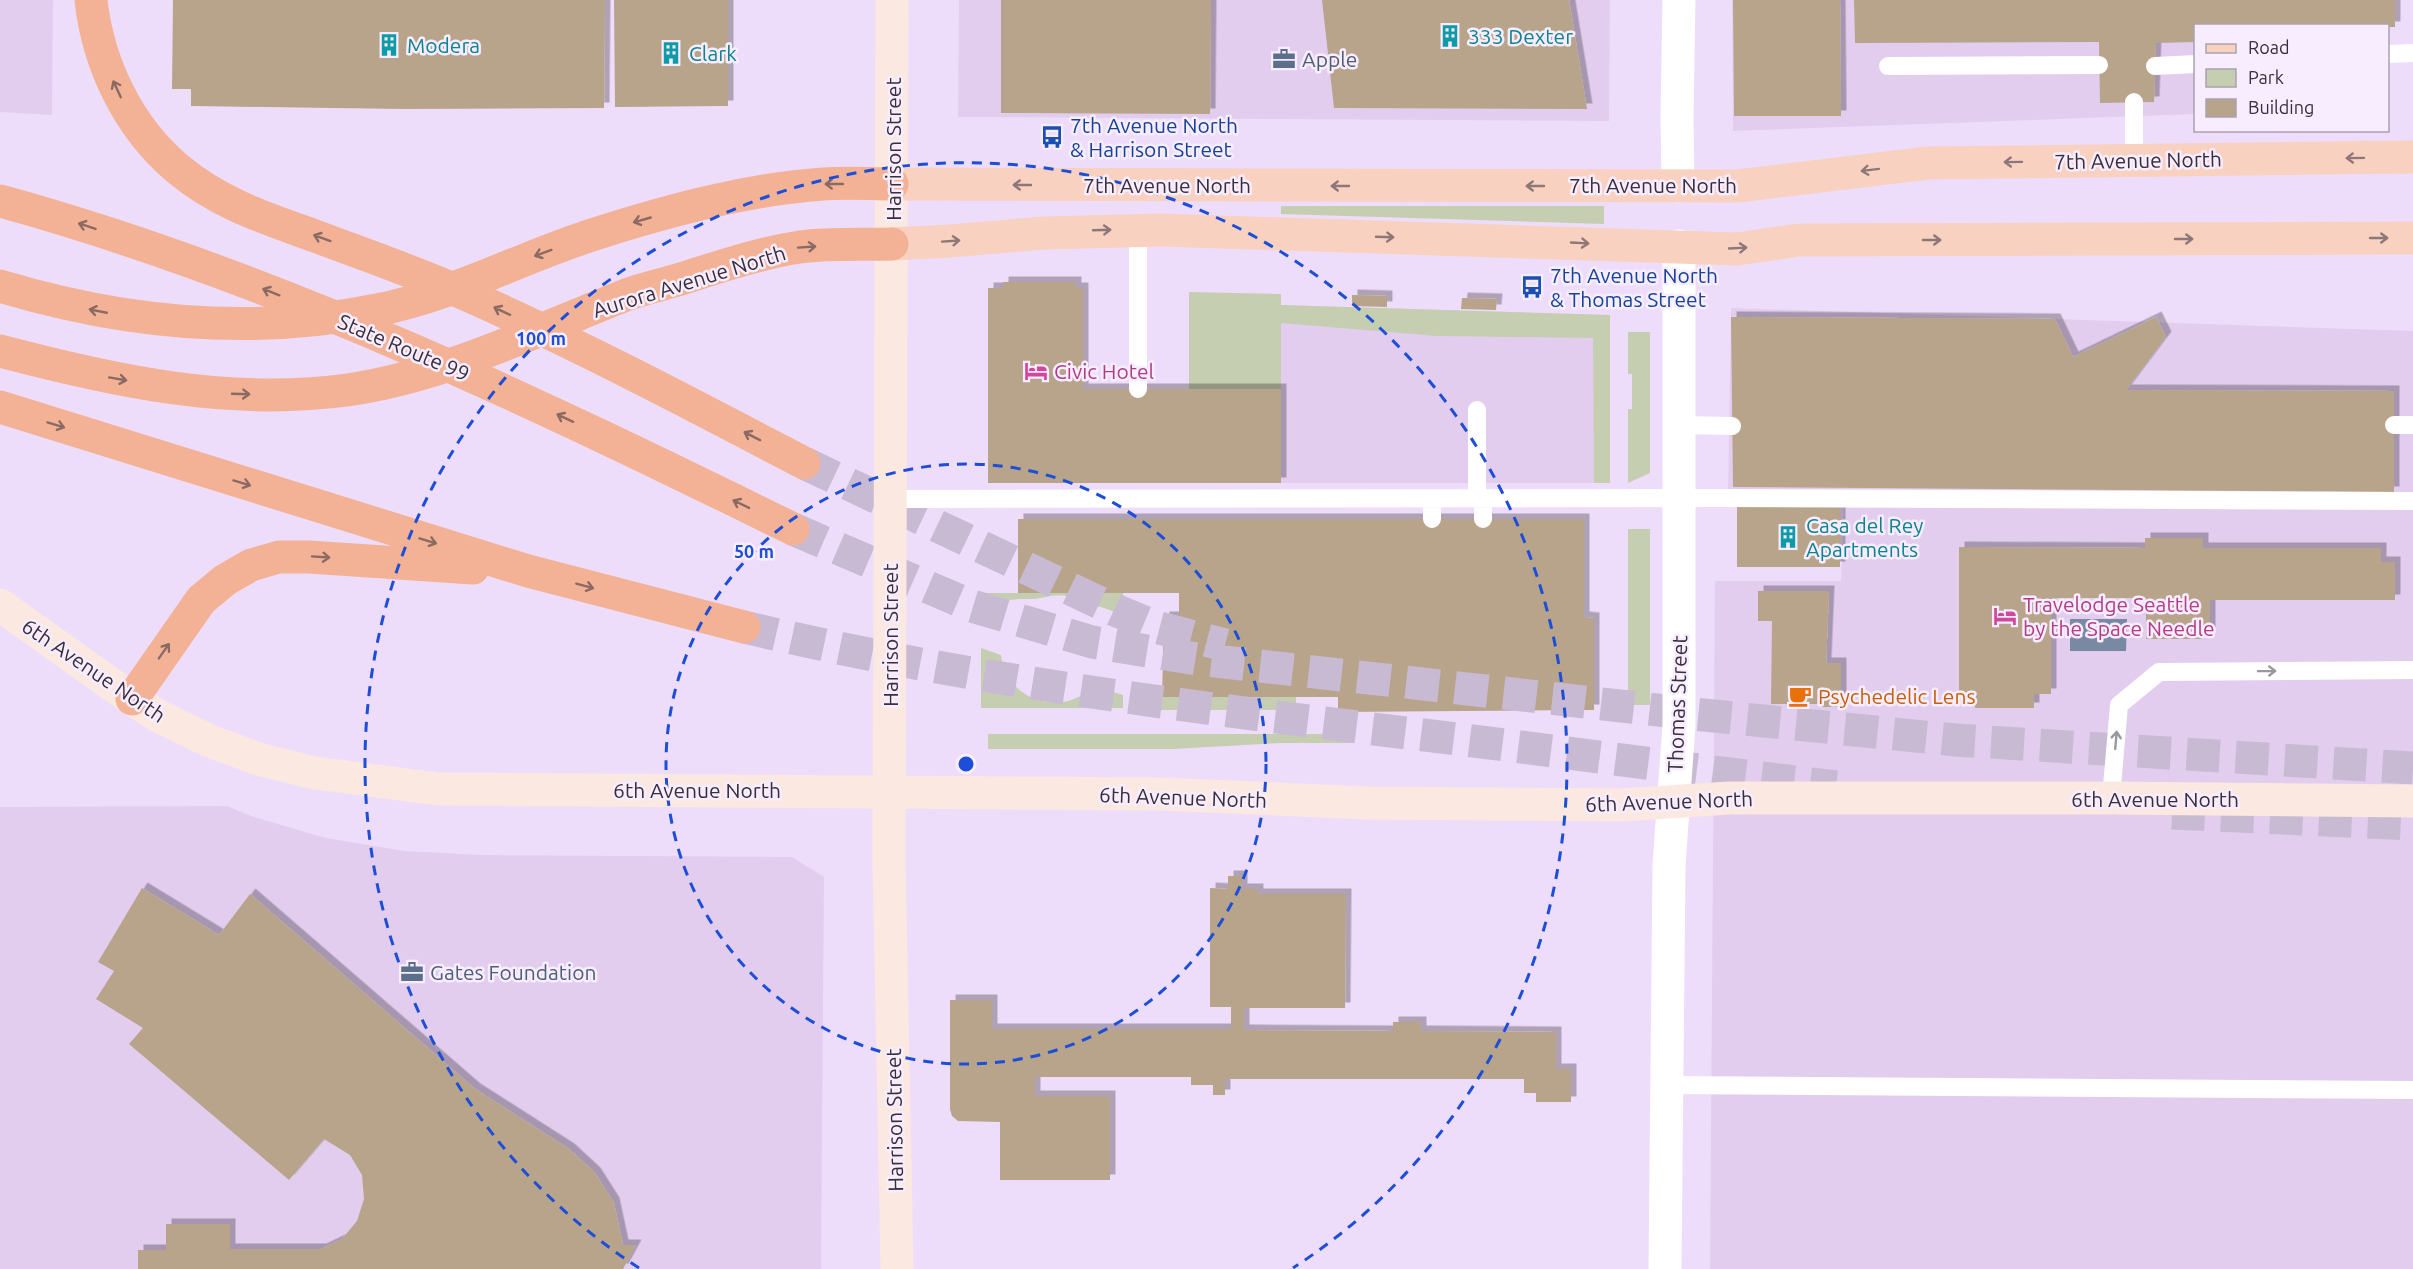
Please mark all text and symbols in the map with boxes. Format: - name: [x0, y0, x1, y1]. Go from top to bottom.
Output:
- building icon: 333 Dexter: [1437, 23, 1463, 49]
- place label: 333 Dexter: [1468, 24, 1573, 48]
- legend: [2194, 24, 2389, 132]
- building icon: Modera: [376, 32, 402, 58]
- place label: Modera: [407, 33, 480, 57]
- text: Road: [2248, 37, 2290, 57]
- building icon: Clark: [658, 40, 684, 66]
- place label: Clark: [689, 41, 737, 65]
- office icon: Apple: [1271, 46, 1297, 72]
- place label: Apple: [1302, 47, 1357, 71]
- text: Park: [2248, 67, 2284, 87]
- street label: Harrison Street: [881, 77, 905, 221]
- one-way arrow: [111, 81, 122, 99]
- text: Building: [2248, 97, 2314, 117]
- place label: 7th Avenue North & Harrison Street: [1070, 113, 1238, 161]
- bus stop icon: 7th Avenue North & Harrison Street: [1039, 124, 1065, 150]
- street label: 7th Avenue North: [2054, 147, 2222, 173]
- one-way arrow: [2345, 152, 2365, 163]
- one-way arrow: [2003, 156, 2023, 168]
- one-way arrow: [1860, 165, 1880, 176]
- street label: 7th Avenue North: [1083, 173, 1251, 197]
- street label: 7th Avenue North: [1569, 173, 1737, 197]
- one-way arrow: [824, 178, 844, 190]
- one-way arrow: [1013, 179, 1033, 191]
- one-way arrow: [1331, 180, 1351, 192]
- one-way arrow: [1526, 180, 1546, 192]
- one-way arrow: [633, 215, 652, 227]
- one-way arrow: [78, 219, 97, 230]
- one-way arrow: [1092, 225, 1112, 236]
- one-way arrow: [1374, 231, 1394, 243]
- one-way arrow: [313, 232, 331, 243]
- one-way arrow: [2369, 232, 2389, 244]
- one-way arrow: [2174, 233, 2194, 245]
- one-way arrow: [1922, 234, 1942, 246]
- one-way arrow: [940, 235, 960, 246]
- one-way arrow: [1569, 237, 1589, 248]
- street label: Aurora Avenue North: [590, 240, 788, 322]
- one-way arrow: [797, 242, 816, 253]
- one-way arrow: [1727, 242, 1747, 253]
- one-way arrow: [534, 248, 553, 259]
- place label: 7th Avenue North & Thomas Street: [1550, 263, 1718, 311]
- bus stop icon: 7th Avenue North & Thomas Street: [1519, 274, 1545, 300]
- one-way arrow: [262, 285, 280, 296]
- one-way arrow: [89, 305, 108, 316]
- one-way arrow: [494, 305, 512, 317]
- street label: State Route 99: [335, 309, 473, 385]
- text: 100 m: [516, 328, 566, 348]
- hotel icon: Civic Hotel: [1023, 358, 1049, 384]
- place label: Civic Hotel: [1054, 359, 1154, 383]
- one-way arrow: [108, 374, 128, 385]
- one-way arrow: [230, 389, 250, 400]
- one-way arrow: [557, 412, 575, 424]
- one-way arrow: [46, 420, 65, 431]
- one-way arrow: [744, 430, 761, 442]
- one-way arrow: [232, 478, 251, 489]
- one-way arrow: [732, 497, 750, 509]
- place label: Casa del Rey Apartments: [1806, 513, 1923, 561]
- building icon: Casa del Rey Apartments: [1775, 524, 1801, 550]
- one-way arrow: [418, 536, 437, 547]
- text: 50 m: [734, 541, 774, 561]
- one-way arrow: [310, 552, 330, 563]
- street label: Harrison Street: [878, 563, 902, 707]
- one-way arrow: [575, 581, 594, 593]
- place label: Travelodge Seattle by the Space Needle: [2023, 592, 2215, 640]
- hotel icon: Travelodge Seattle by the Space Needle: [1992, 603, 2018, 629]
- street label: 6th Avenue North: [18, 613, 170, 727]
- street label: Thomas Street: [1663, 635, 1691, 773]
- one-way arrow: [158, 643, 170, 659]
- one-way arrow: [2257, 665, 2277, 677]
- cafe icon: Psychedelic Lens: [1787, 683, 1813, 709]
- place label: Psychedelic Lens: [1818, 684, 1976, 708]
- one-way arrow: [2111, 730, 2122, 750]
- centre of rings: [956, 754, 976, 774]
- street label: 6th Avenue North: [613, 778, 781, 802]
- street label: 6th Avenue North: [1099, 782, 1267, 812]
- street label: 6th Avenue North: [1585, 786, 1753, 816]
- street label: 6th Avenue North: [2071, 787, 2239, 811]
- office icon: Gates Foundation: [399, 959, 425, 985]
- place label: Gates Foundation: [430, 960, 596, 984]
- street label: Harrison Street: [881, 1048, 907, 1192]

